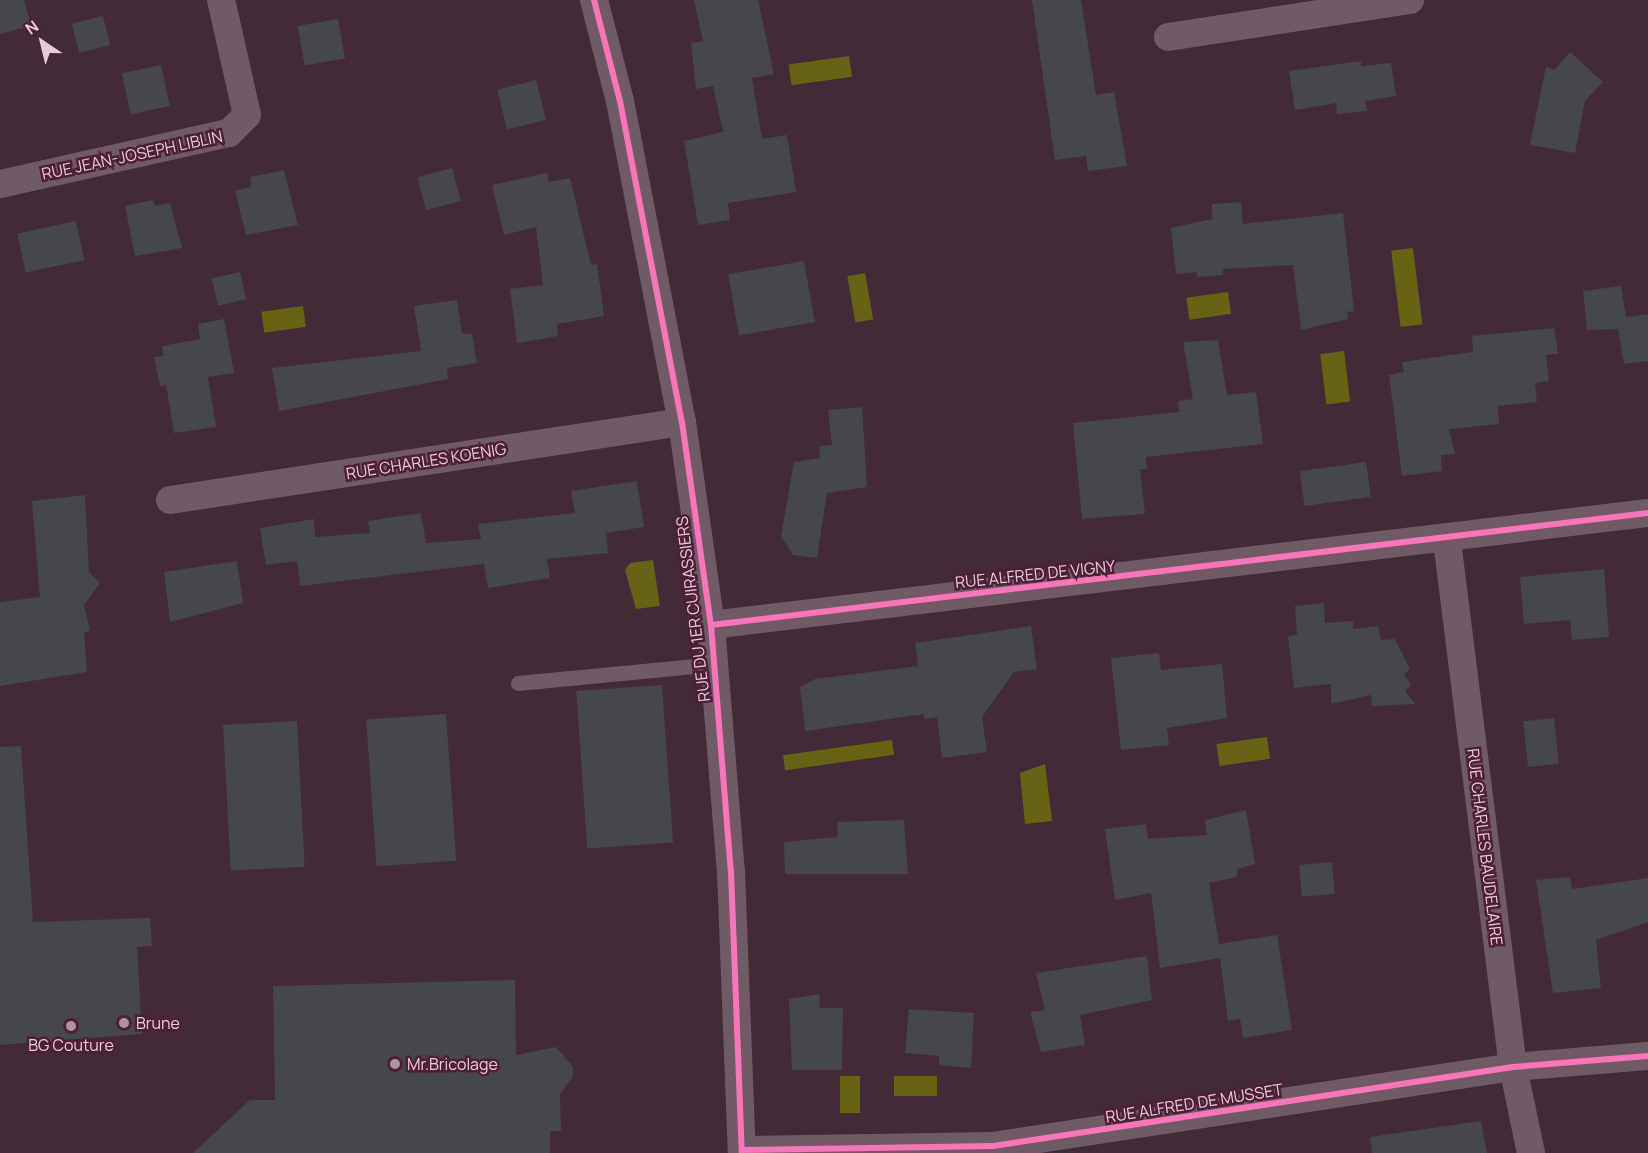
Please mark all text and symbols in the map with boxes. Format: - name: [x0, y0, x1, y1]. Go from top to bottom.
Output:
- north arrow: [12, 12, 72, 72]
- text: N: [21, 15, 43, 40]
- street label: RUE JEAN-JOSEPH LIBLIN: [40, 126, 224, 184]
- street label: RUE CHARLES KOENIG: [345, 439, 507, 483]
- street label: RUE DU 1ER CUIRASSIERS: [672, 515, 714, 703]
- street label: RUE ALFRED DE VIGNY: [954, 556, 1116, 592]
- street label: RUE CHARLES BAUDELAIRE: [1463, 747, 1507, 947]
- place label: Brune: [136, 1013, 180, 1033]
- marker: Brune: [117, 1016, 131, 1030]
- marker: BG Couture: [64, 1019, 78, 1033]
- place label: BG Couture: [28, 1035, 114, 1055]
- place label: Mr.Bricolage: [407, 1054, 498, 1074]
- marker: Mr.Bricolage: [388, 1057, 402, 1071]
- street label: RUE ALFRED DE MUSSET: [1104, 1080, 1284, 1126]

